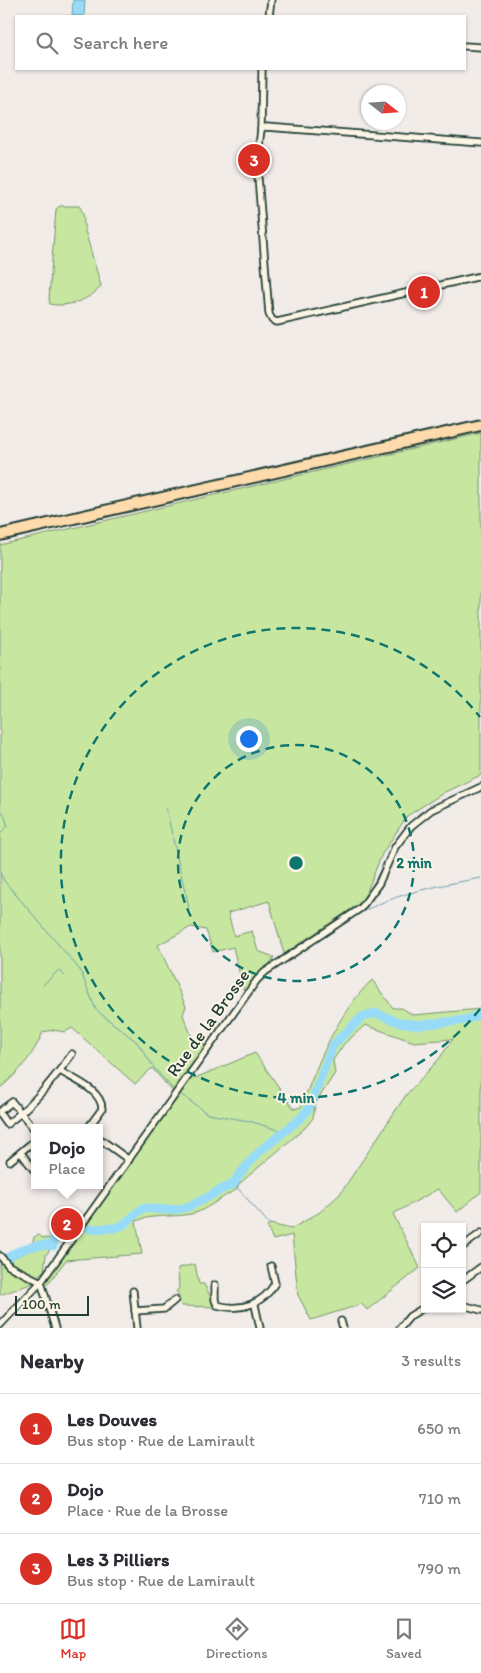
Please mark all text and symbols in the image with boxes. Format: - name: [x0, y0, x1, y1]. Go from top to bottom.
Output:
- search box: [15, 15, 466, 70]
- icon: search: [33, 29, 61, 57]
- text: Search here: [73, 31, 168, 54]
- north arrow: [361, 85, 406, 130]
- pin: 3: [238, 141, 270, 179]
- pin: 1: [408, 273, 440, 311]
- your location: [236, 726, 262, 752]
- centre of rings: [287, 854, 305, 872]
- text: 2 min: [396, 854, 433, 872]
- street label: Rue de la Brosse: [162, 965, 254, 1081]
- text: 4 min: [278, 1089, 315, 1107]
- popup: [31, 1124, 103, 1189]
- text: Dojo: [49, 1136, 85, 1159]
- text: Place: [49, 1159, 85, 1178]
- pin: 2: [51, 1205, 83, 1243]
- map controls: [421, 1223, 466, 1313]
- button: locate: [421, 1223, 466, 1268]
- button: layers: [421, 1268, 466, 1313]
- scale bar: [15, 1293, 89, 1316]
- text: 100 m: [22, 1296, 61, 1313]
- text: Nearby: [20, 1348, 84, 1373]
- text: 3 results: [401, 1351, 461, 1370]
- text: Les Douves: [67, 1408, 157, 1431]
- text: 1: [32, 1419, 40, 1438]
- text: 650 m: [417, 1419, 461, 1438]
- text: Bus stop · Rue de Lamirault: [67, 1431, 255, 1450]
- text: Dojo: [67, 1478, 104, 1501]
- text: 2: [32, 1489, 40, 1508]
- text: 710 m: [419, 1489, 461, 1508]
- text: Place · Rue de la Brosse: [67, 1501, 228, 1520]
- text: Les 3 Pilliers: [67, 1548, 169, 1571]
- text: 3: [32, 1559, 40, 1578]
- text: 790 m: [418, 1559, 461, 1578]
- text: Bus stop · Rue de Lamirault: [67, 1571, 255, 1590]
- tab: Map: [59, 1615, 87, 1662]
- tab: Directions: [206, 1615, 267, 1662]
- tab: Saved: [386, 1615, 422, 1662]

